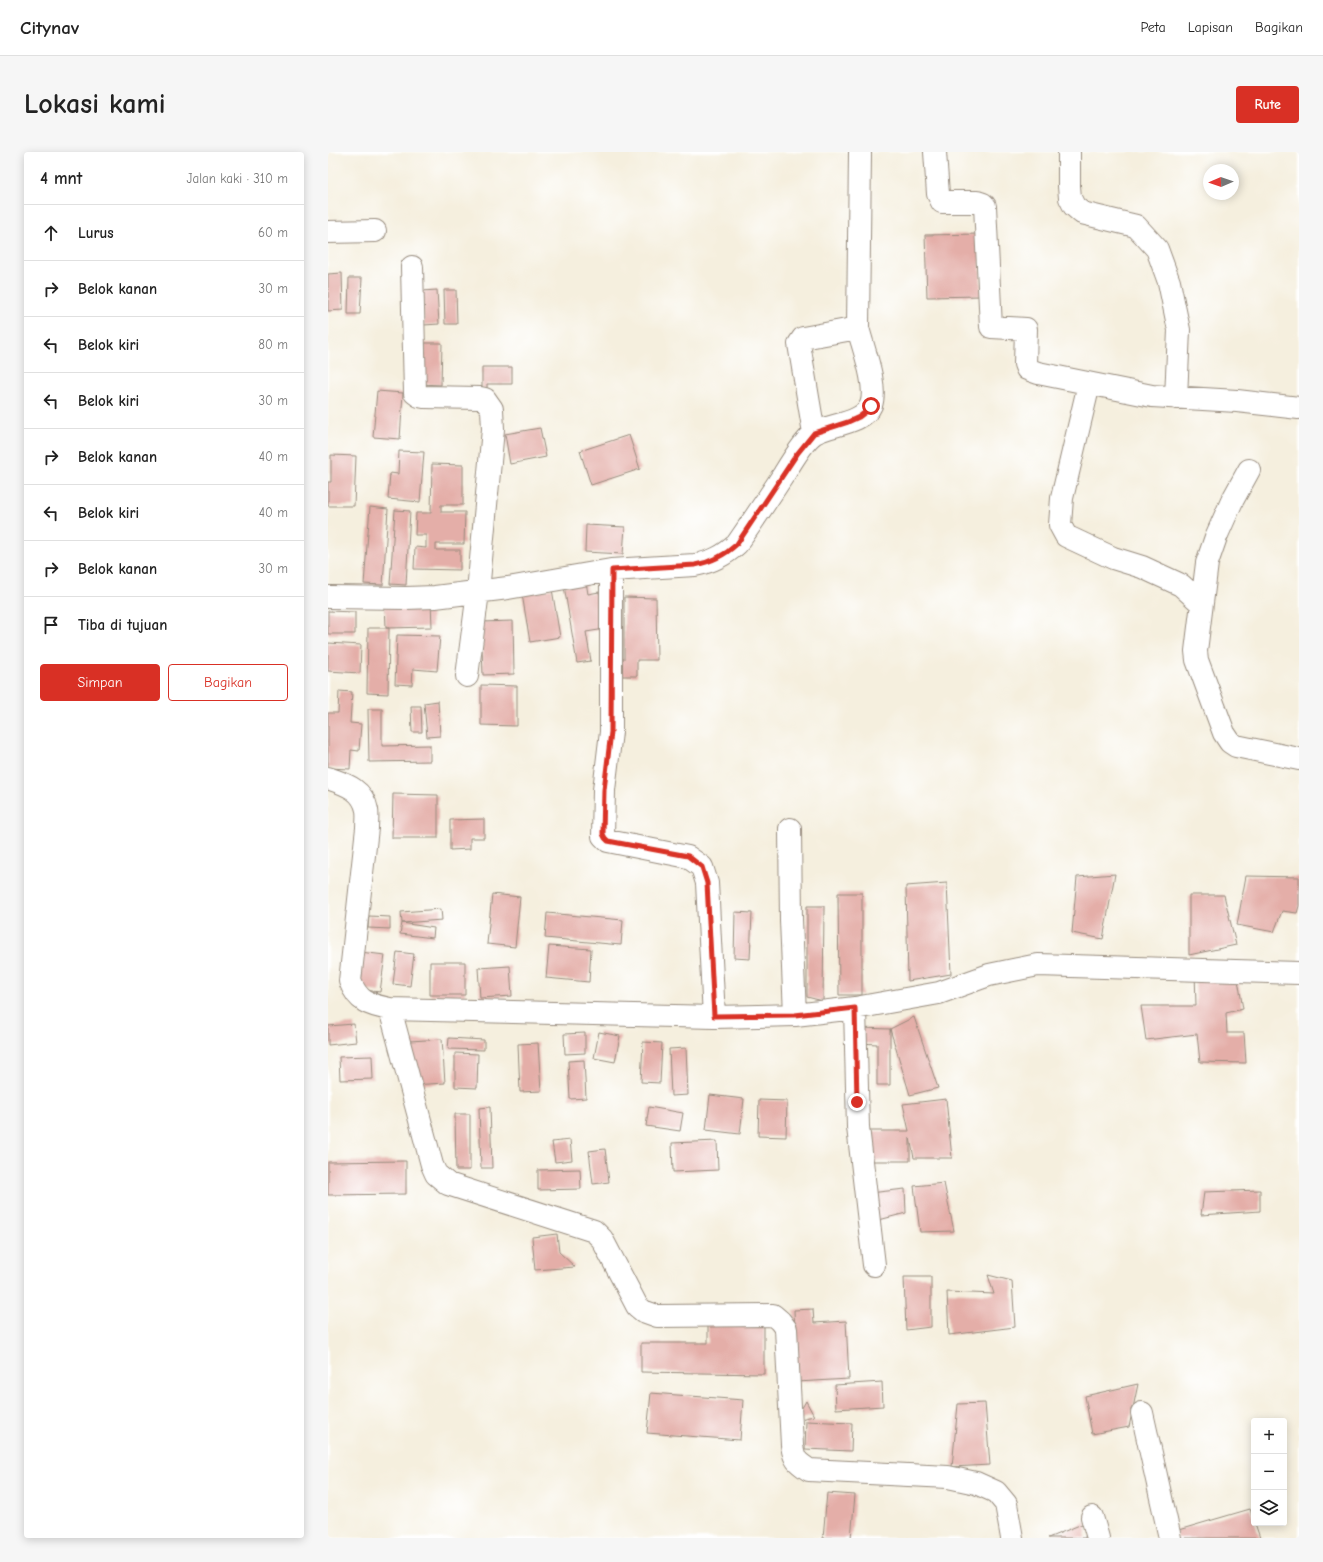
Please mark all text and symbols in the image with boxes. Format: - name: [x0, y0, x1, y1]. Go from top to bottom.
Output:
- text: Citynav: [20, 17, 79, 39]
- text: Peta: [1141, 19, 1166, 36]
- text: Lapisan: [1188, 19, 1233, 36]
- text: Bagikan: [1255, 19, 1303, 36]
- button: Rute: [1236, 86, 1299, 123]
- text: Lokasi kami: [24, 88, 166, 120]
- north arrow: [1203, 164, 1239, 200]
- text: 4 mnt: [40, 169, 82, 188]
- text: Jalan kaki · 310 m: [187, 171, 288, 186]
- icon: ahead: [40, 222, 62, 244]
- text: Lurus: [78, 224, 114, 242]
- text: 60 m: [258, 225, 288, 240]
- icon: right: [40, 278, 62, 300]
- text: Belok kanan: [78, 280, 157, 298]
- text: 30 m: [258, 281, 288, 296]
- icon: left: [40, 334, 62, 356]
- text: Belok kiri: [78, 336, 139, 354]
- text: 80 m: [258, 337, 288, 352]
- icon: left: [40, 390, 62, 412]
- text: Belok kiri: [78, 392, 139, 410]
- text: 30 m: [258, 393, 288, 408]
- route start: [862, 397, 880, 415]
- icon: right: [40, 446, 62, 468]
- text: Belok kanan: [78, 448, 157, 466]
- text: 40 m: [259, 449, 288, 464]
- icon: left: [40, 502, 62, 524]
- text: Belok kiri: [78, 504, 139, 522]
- text: 40 m: [259, 505, 288, 520]
- icon: right: [40, 558, 62, 580]
- text: Belok kanan: [78, 560, 157, 578]
- text: 30 m: [258, 561, 288, 576]
- icon: arrive: [40, 614, 62, 636]
- text: Tiba di tujuan: [78, 616, 167, 634]
- button: Simpan: [40, 664, 160, 701]
- button: Bagikan: [168, 664, 288, 701]
- route end: [848, 1093, 866, 1111]
- map controls: [1251, 1418, 1287, 1526]
- button: +: [1251, 1418, 1287, 1454]
- button: −: [1251, 1454, 1287, 1490]
- button: layers: [1251, 1490, 1287, 1526]

